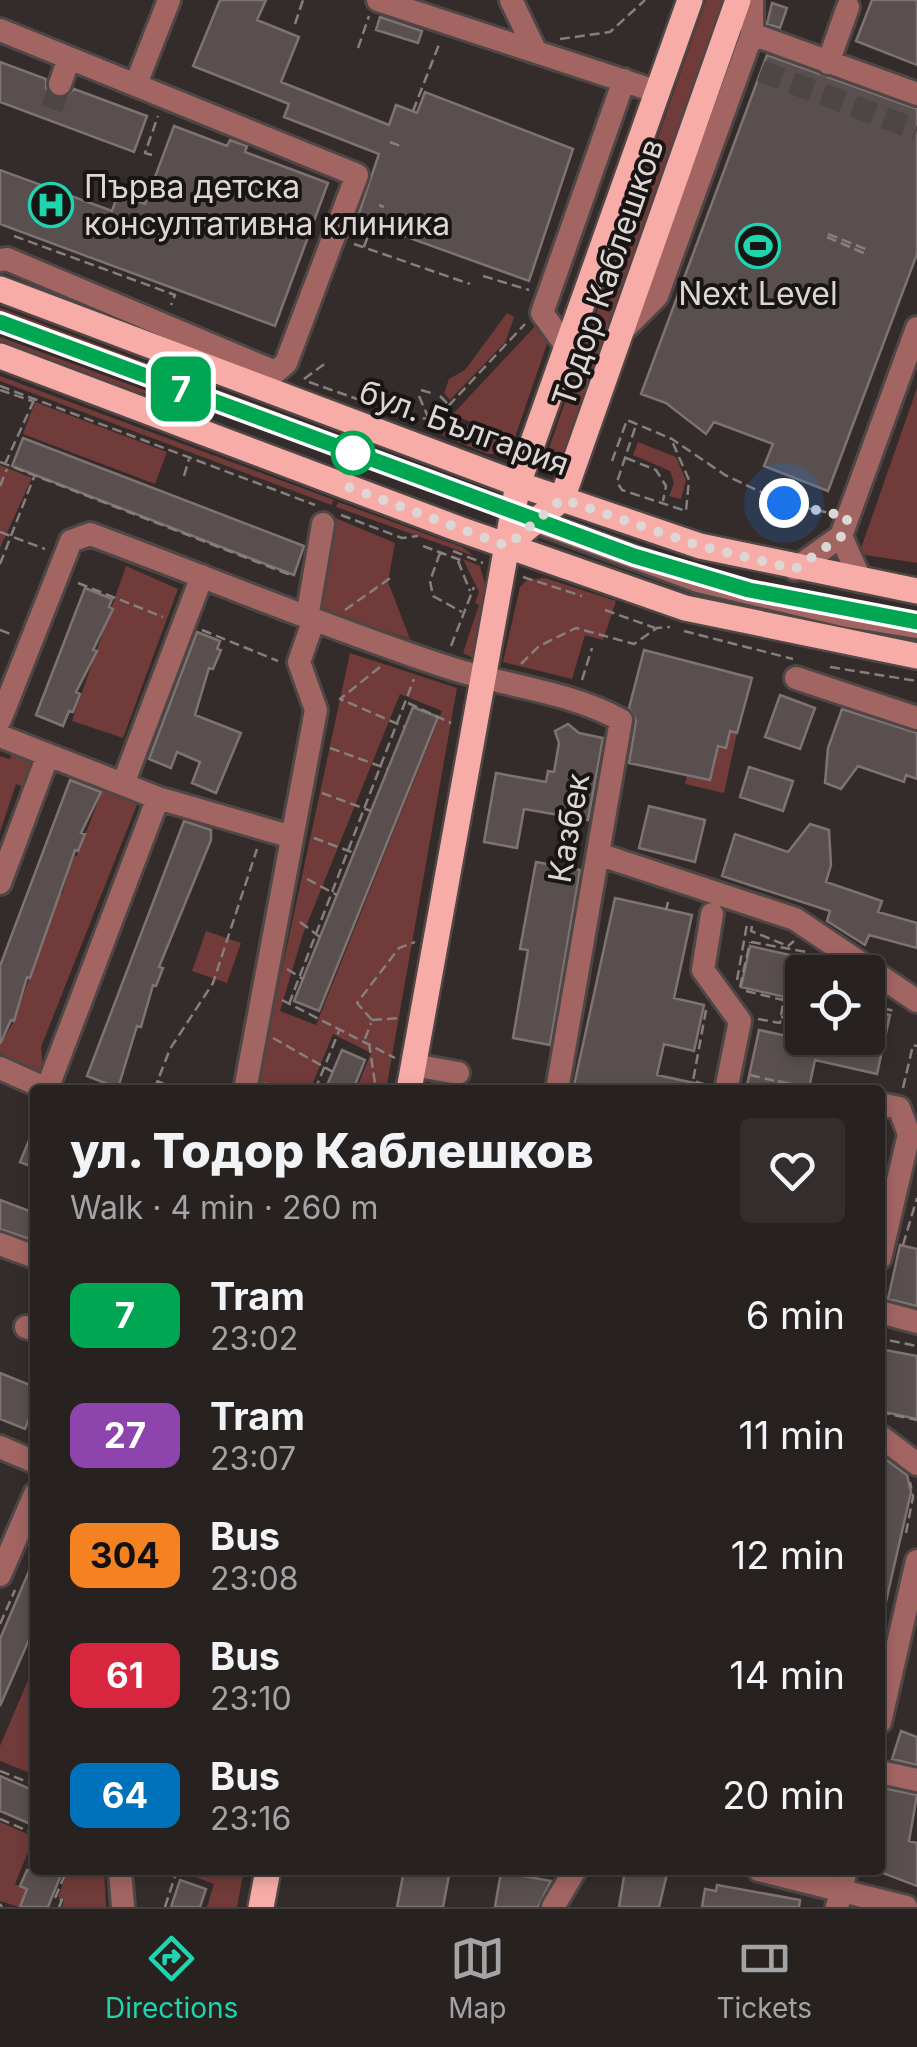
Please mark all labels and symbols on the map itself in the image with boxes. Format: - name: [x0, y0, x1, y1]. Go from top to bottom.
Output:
- street label: Тодор Каблешков: [543, 134, 672, 412]
- place label: Първа детска консултативна клиника: [84, 167, 450, 243]
- hospital icon: Първа детска консултативна клиника: [28, 182, 74, 228]
- sports icon: Next Level: [735, 223, 781, 269]
- place label: Next Level: [678, 274, 838, 313]
- line badge: 7: [148, 356, 214, 422]
- street label: бул. България: [354, 372, 574, 483]
- unlabelled marker: [332, 432, 374, 474]
- your location: [759, 478, 809, 528]
- street label: Казбек: [540, 770, 597, 886]

